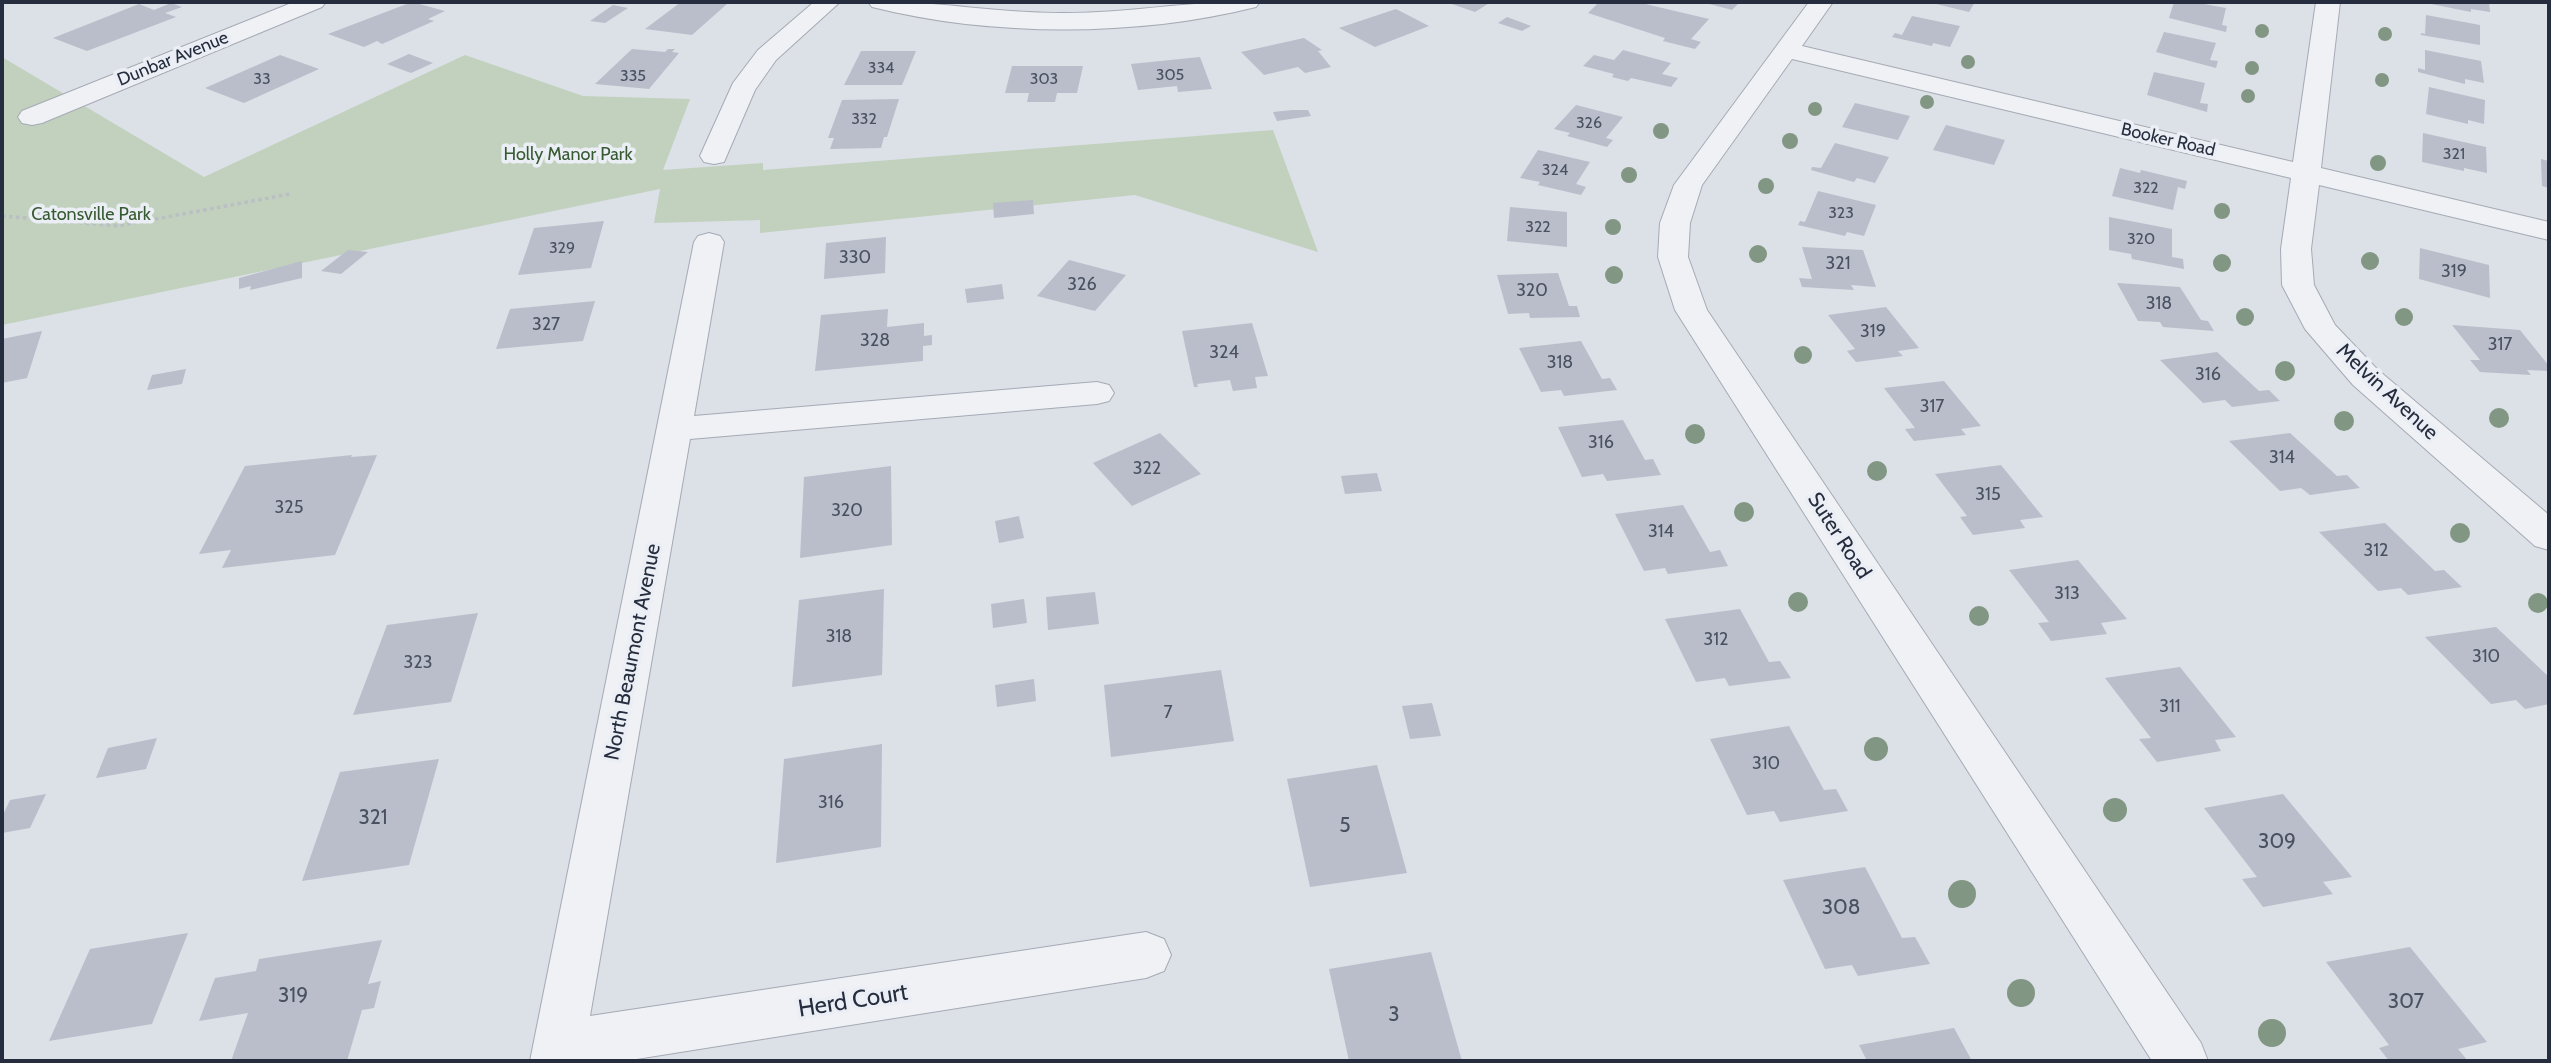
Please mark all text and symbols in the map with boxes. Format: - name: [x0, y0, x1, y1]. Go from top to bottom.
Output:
- street label: Dunbar Avenue: [114, 27, 232, 91]
- house number: 334: [868, 58, 894, 78]
- house number: 305: [1156, 65, 1184, 85]
- house number: 335: [620, 66, 646, 86]
- house number: 33: [253, 69, 271, 89]
- house number: 303: [1030, 69, 1058, 89]
- house number: 332: [851, 109, 877, 129]
- house number: 326: [1576, 113, 1602, 133]
- street label: Booker Road: [2119, 119, 2217, 161]
- park label: Holly Manor Park: [503, 144, 633, 166]
- house number: 321: [2443, 144, 2465, 164]
- house number: 324: [1542, 160, 1568, 180]
- house number: 322: [2133, 178, 2159, 198]
- house number: 323: [1828, 203, 1854, 223]
- park label: Catonsville Park: [31, 204, 151, 226]
- house number: 322: [1525, 217, 1551, 237]
- house number: 320: [2127, 229, 2155, 249]
- house number: 329: [549, 238, 575, 258]
- house number: 330: [839, 247, 871, 269]
- house number: 321: [1825, 253, 1851, 275]
- house number: 319: [2441, 261, 2467, 283]
- house number: 326: [1067, 274, 1097, 296]
- house number: 320: [1516, 280, 1548, 302]
- house number: 318: [2146, 293, 2172, 315]
- house number: 327: [532, 314, 560, 336]
- house number: 319: [1860, 321, 1886, 343]
- house number: 328: [860, 330, 890, 352]
- house number: 317: [2488, 334, 2512, 356]
- street label: Melvin Avenue: [2331, 338, 2443, 446]
- house number: 324: [1209, 342, 1239, 364]
- house number: 318: [1547, 352, 1573, 374]
- house number: 316: [2195, 364, 2221, 386]
- house number: 317: [1920, 396, 1944, 418]
- house number: 316: [1588, 432, 1614, 454]
- house number: 314: [2269, 447, 2295, 469]
- house number: 322: [1133, 458, 1161, 480]
- house number: 315: [1975, 484, 2001, 506]
- street label: Suter Road: [1802, 488, 1876, 584]
- house number: 325: [275, 497, 303, 519]
- house number: 320: [831, 500, 863, 522]
- house number: 314: [1648, 521, 1674, 543]
- house number: 312: [2363, 540, 2389, 562]
- street label: North Beaumont Avenue: [600, 542, 666, 762]
- house number: 313: [2054, 583, 2080, 605]
- house number: 318: [826, 626, 852, 648]
- house number: 312: [1703, 629, 1729, 651]
- house number: 310: [2472, 646, 2500, 668]
- house number: 323: [404, 652, 432, 674]
- house number: 311: [2159, 696, 2181, 718]
- house number: 7: [1163, 702, 1173, 724]
- house number: 310: [1752, 753, 1780, 775]
- house number: 316: [818, 792, 844, 814]
- house number: 321: [358, 805, 388, 831]
- house number: 5: [1339, 813, 1351, 839]
- house number: 309: [2258, 829, 2296, 855]
- house number: 308: [1822, 895, 1860, 921]
- street label: Herd Court: [796, 978, 910, 1024]
- house number: 319: [278, 983, 308, 1009]
- house number: 307: [2388, 989, 2424, 1015]
- house number: 3: [1388, 1002, 1400, 1028]

